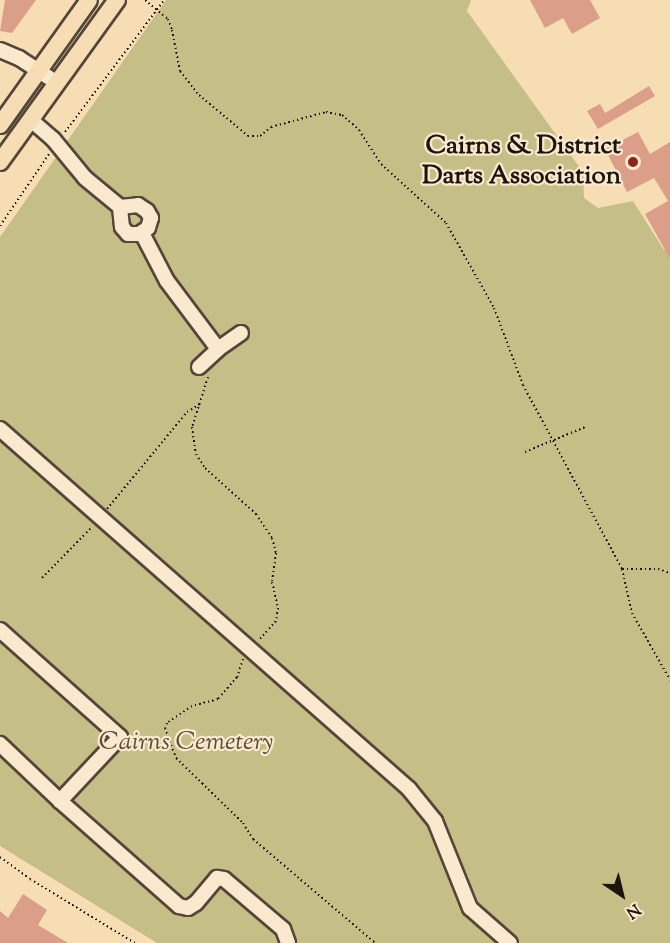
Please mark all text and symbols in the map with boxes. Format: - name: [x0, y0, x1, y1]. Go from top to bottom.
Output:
- place label: Cairns & District Darts Association: [422, 131, 621, 192]
- marker: Cairns & District Darts Association: [626, 155, 640, 169]
- park label: Cairns Cemetery: [99, 727, 273, 759]
- north arrow: [592, 865, 652, 925]
- text: N: [621, 897, 644, 923]

